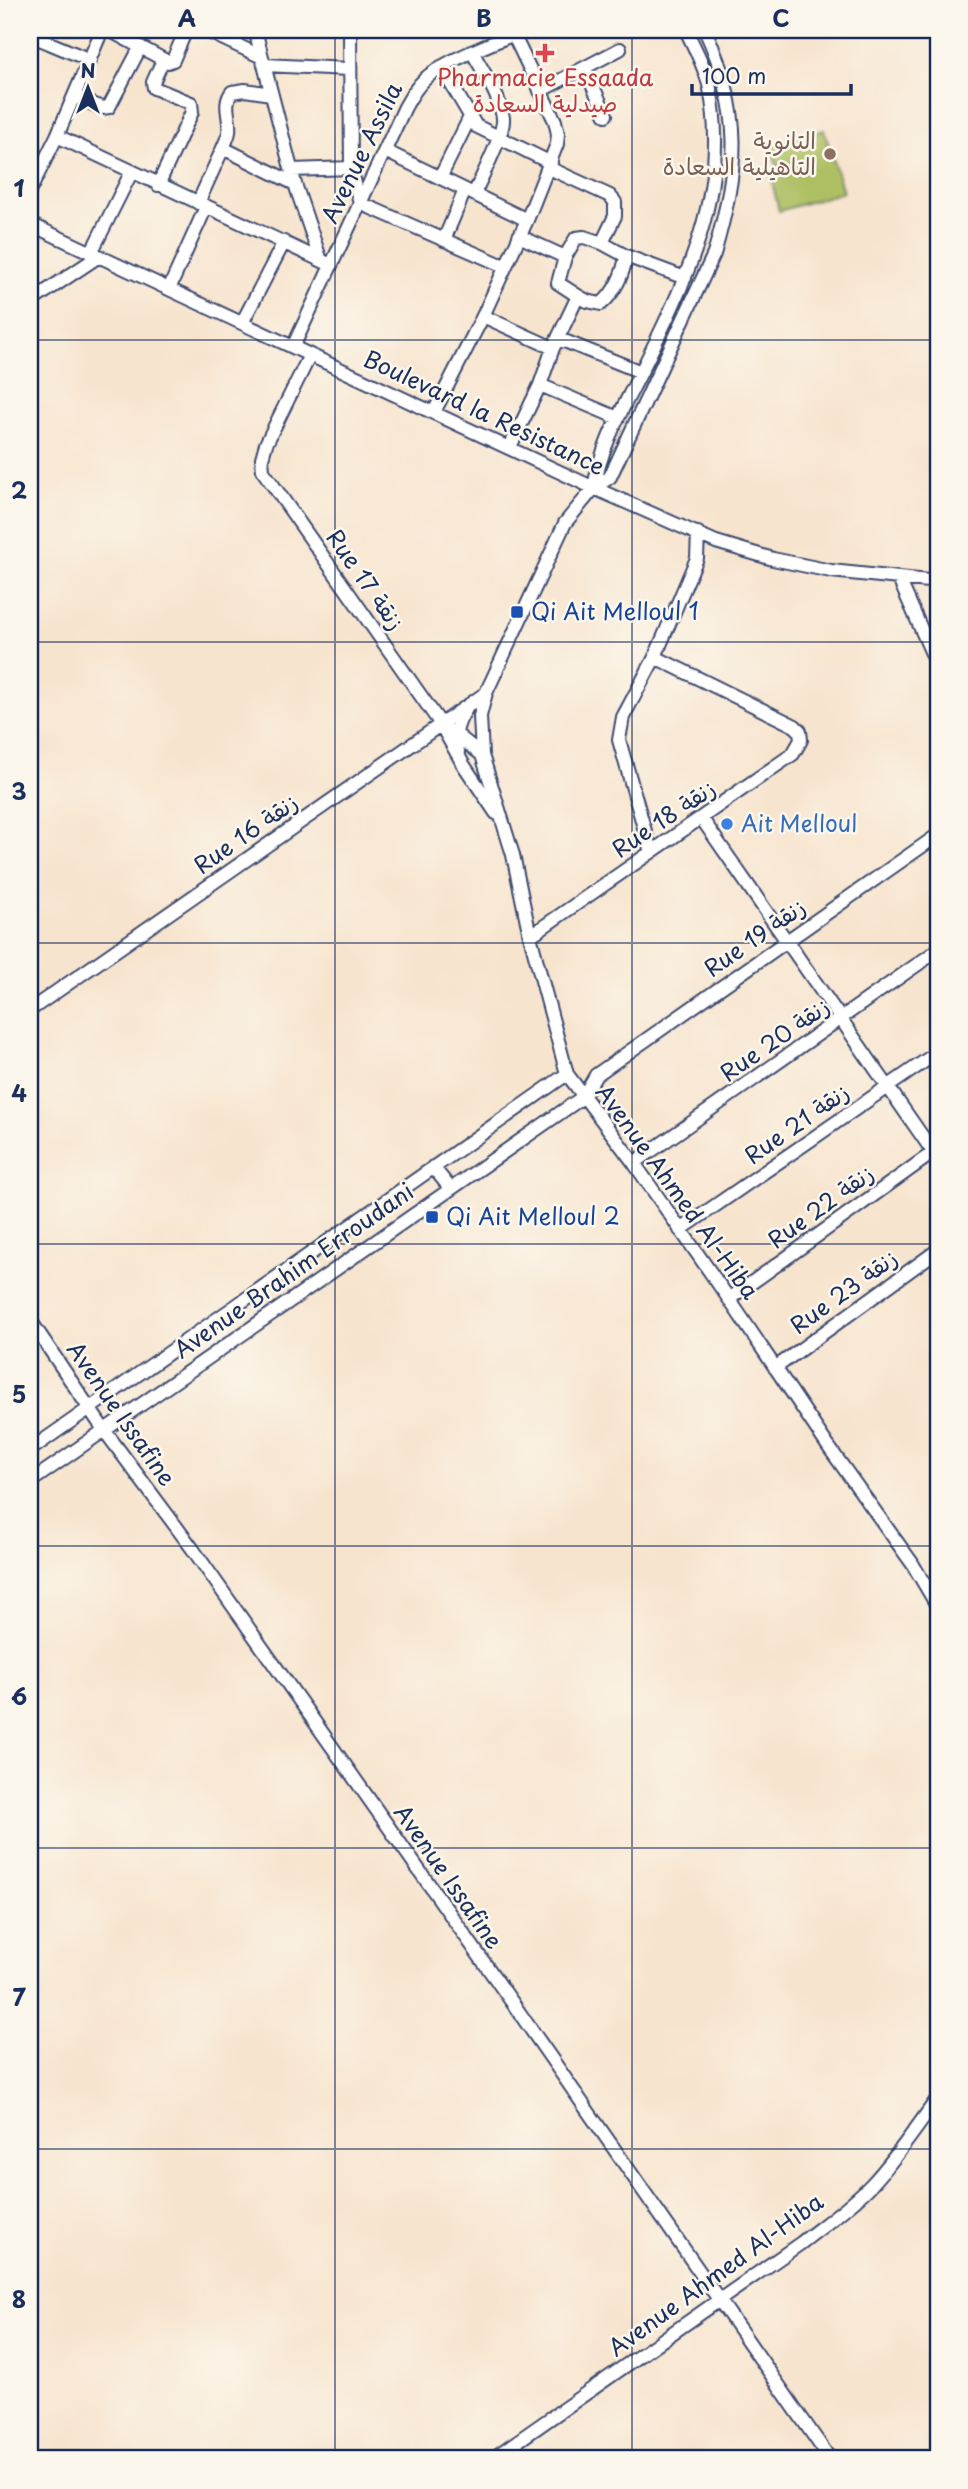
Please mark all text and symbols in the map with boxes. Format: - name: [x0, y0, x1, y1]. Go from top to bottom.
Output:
- text: A: [178, 0, 196, 35]
- text: B: [476, 0, 492, 35]
- text: C: [772, 0, 790, 35]
- marker: Pharmacie Essaada صيدلية السعادة: [537, 45, 553, 61]
- north arrow: [52, 52, 122, 122]
- scale bar: [692, 52, 851, 96]
- text: N: [80, 56, 96, 84]
- place label: Pharmacie Essaada صيدلية السعادة: [437, 59, 654, 120]
- text: 100 m: [702, 59, 766, 91]
- street label: Avenue Assila: [311, 75, 410, 229]
- place label: التانوية التاهيلية السعادة: [663, 122, 816, 183]
- marker: التانوية التاهيلية السعادة: [822, 146, 838, 162]
- text: 1: [14, 170, 25, 205]
- street label: Boulevard la Resistance: [358, 340, 611, 483]
- text: 2: [11, 472, 27, 507]
- street label: Rue 17 زنقة: [319, 522, 414, 637]
- place label: Qi Ait Melloul 1: [531, 593, 699, 628]
- marker: Qi Ait Melloul 1: [509, 604, 525, 620]
- street label: Rue 18 زنقة: [604, 770, 722, 865]
- text: 3: [11, 773, 27, 808]
- street label: Rue 16 زنقة: [186, 784, 304, 882]
- place label: Ait Melloul: [741, 805, 857, 840]
- marker: Ait Melloul: [719, 816, 735, 832]
- street label: Rue 19 زنقة: [696, 889, 812, 985]
- street label: Rue 20 زنقة: [712, 988, 836, 1089]
- street label: Rue 21 زنقة: [737, 1074, 856, 1172]
- text: 4: [11, 1075, 27, 1110]
- street label: Avenue Ahmed Al-Hiba: [588, 1076, 769, 1306]
- street label: Rue 22 زنقة: [760, 1155, 880, 1256]
- street label: Avenue Brahim Erroudani: [166, 1173, 420, 1366]
- place label: Qi Ait Melloul 2: [446, 1198, 620, 1233]
- marker: Qi Ait Melloul 2: [424, 1209, 440, 1225]
- street label: Rue 23 زنقة: [782, 1240, 904, 1342]
- street label: Avenue Issafine: [59, 1334, 185, 1493]
- text: 5: [12, 1376, 26, 1411]
- text: 6: [11, 1678, 27, 1713]
- street label: Avenue Issafine: [386, 1797, 512, 1956]
- text: 7: [12, 1979, 26, 2014]
- street label: Avenue Ahmed Al-Hiba: [600, 2183, 830, 2364]
- text: 8: [12, 2281, 26, 2316]

